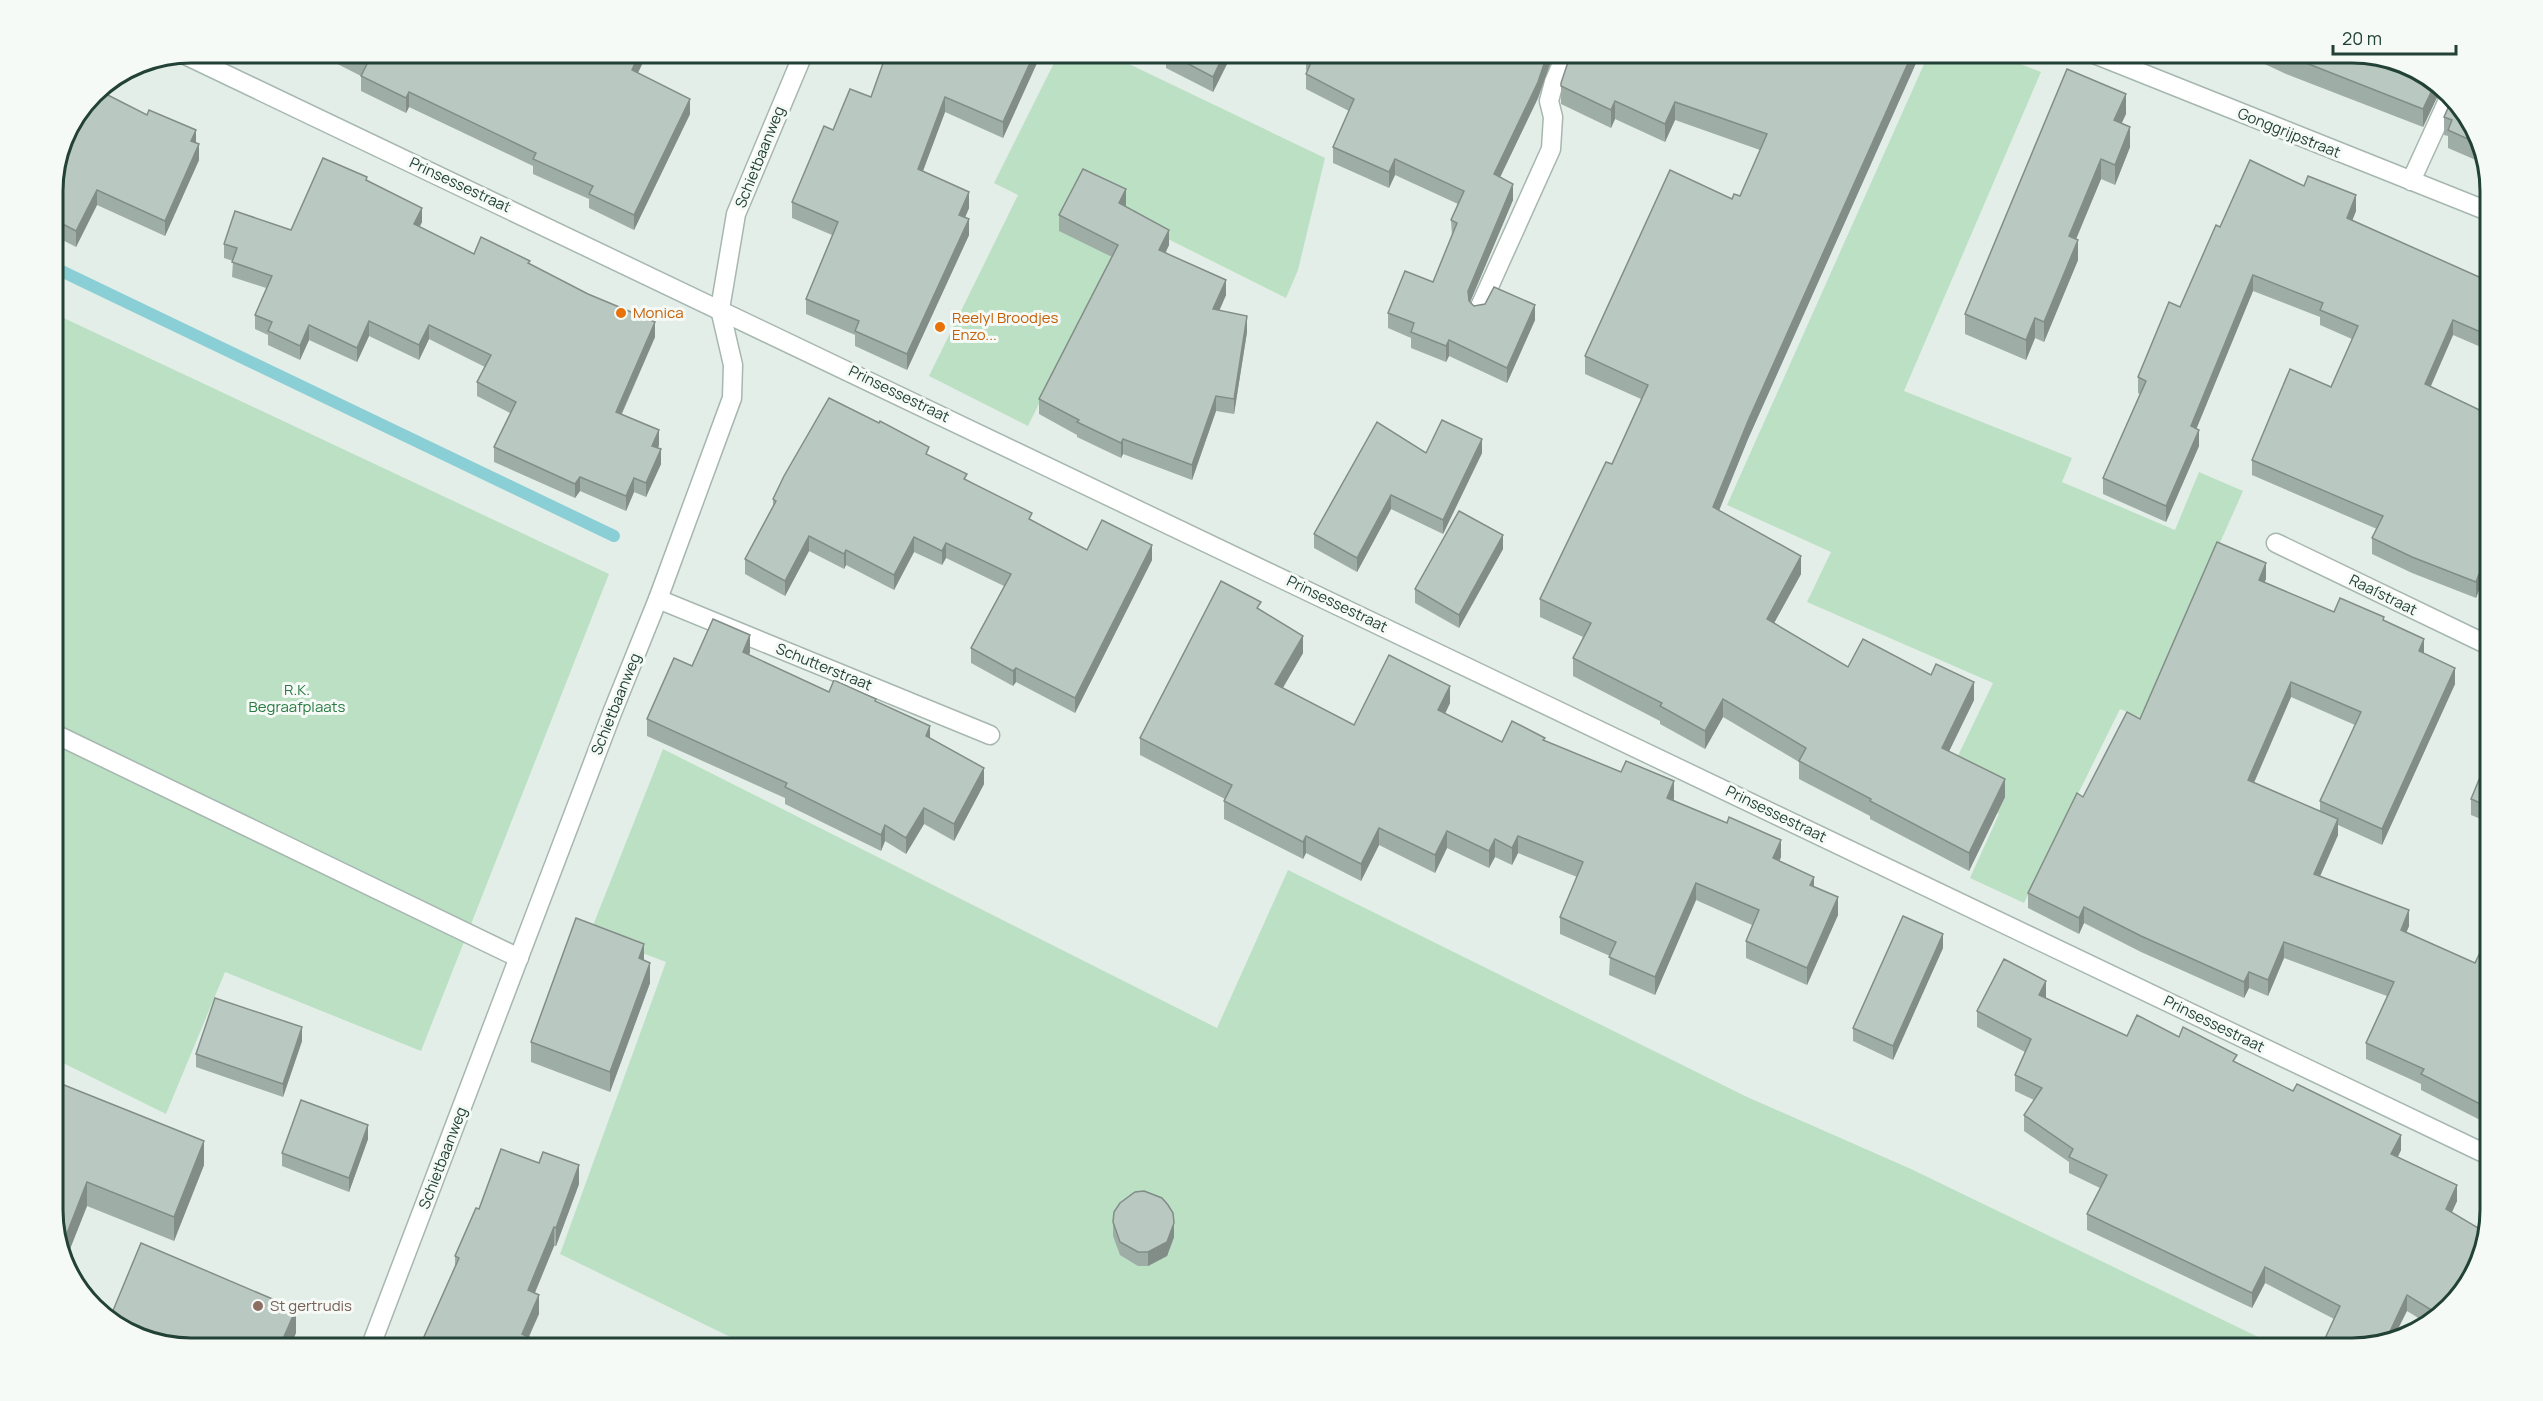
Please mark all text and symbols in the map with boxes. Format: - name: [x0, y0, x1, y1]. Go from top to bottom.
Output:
- scale bar: [2333, 18, 2456, 56]
- text: 20 m: [2342, 26, 2382, 50]
- street label: Gonggrijpstraat: [2235, 102, 2344, 163]
- street label: Schietbaanweg: [730, 103, 790, 211]
- street label: Prinsessestraat: [406, 152, 514, 217]
- place label: Monica: [633, 302, 683, 323]
- marker: Monica: [614, 306, 628, 320]
- place label: Reelyl Broodjes Enzo...: [952, 307, 1059, 345]
- marker: Reelyl Broodjes Enzo...: [933, 320, 947, 334]
- street label: Prinsessestraat: [845, 360, 953, 427]
- street label: Raafstraat: [2346, 569, 2421, 620]
- street label: Prinsessestraat: [1283, 570, 1391, 637]
- street label: Schutterstraat: [773, 638, 875, 695]
- street label: Schietbaanweg: [586, 650, 646, 758]
- park label: R.K. Begraafplaats: [249, 679, 346, 717]
- street label: Prinsessestraat: [1722, 780, 1830, 847]
- street label: Prinsessestraat: [2160, 990, 2268, 1057]
- street label: Schietbaanweg: [413, 1104, 472, 1212]
- place label: St gertrudis: [270, 1295, 352, 1316]
- marker: St gertrudis: [251, 1299, 265, 1313]

